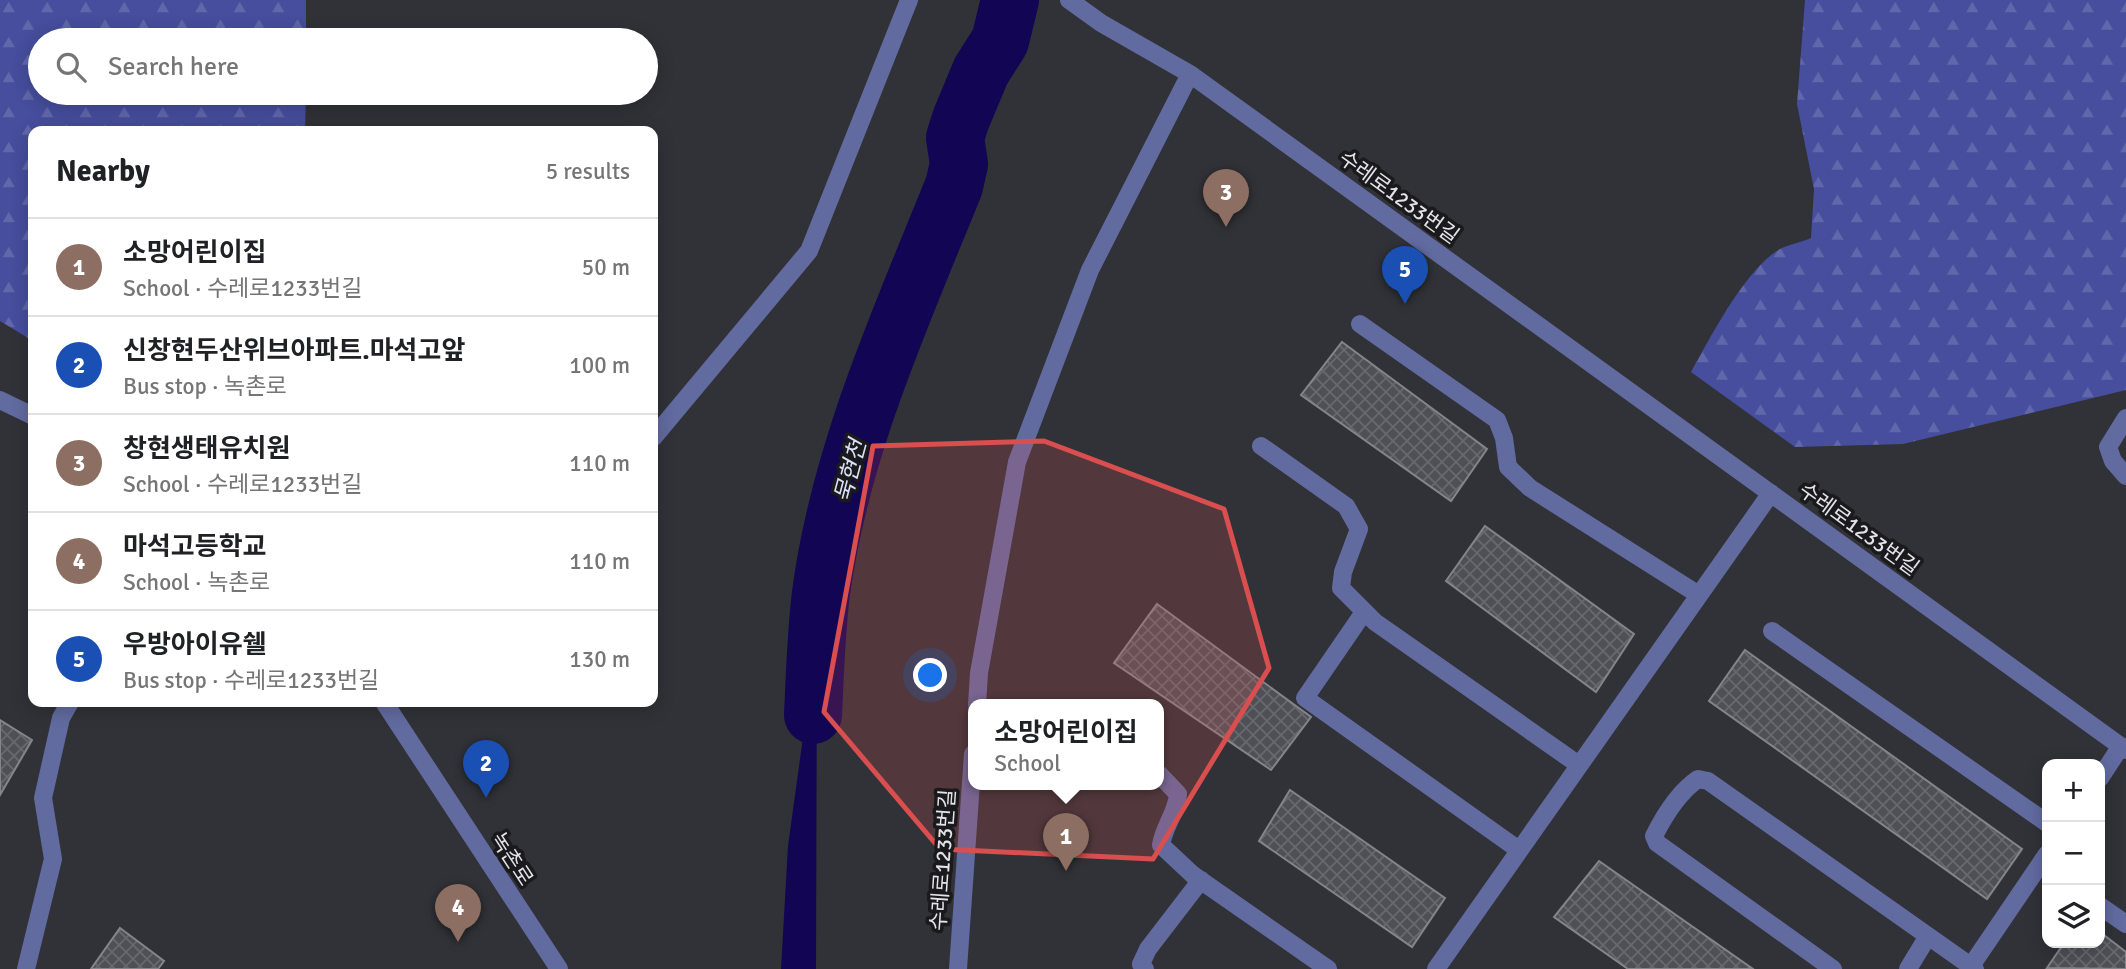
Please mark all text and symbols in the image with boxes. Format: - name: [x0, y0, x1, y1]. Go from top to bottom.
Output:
- search box: [28, 28, 658, 105]
- icon: search: [52, 48, 90, 86]
- text: Search here: [108, 51, 239, 83]
- street label: 수레로1233번길: [1334, 145, 1464, 249]
- text: Nearby: [56, 153, 150, 190]
- text: 5 results: [546, 157, 630, 186]
- pin: 3: [1203, 169, 1249, 227]
- text: 소망어린이집: [123, 237, 267, 269]
- pin: 5: [1382, 246, 1428, 304]
- text: 1: [73, 253, 85, 282]
- text: 50 m: [582, 253, 630, 282]
- text: School · 수레로1233번길: [123, 274, 362, 303]
- text: 신창현두산위브아파트.마석고앞: [123, 335, 465, 367]
- text: 2: [73, 351, 85, 380]
- text: 100 m: [569, 351, 630, 380]
- text: Bus stop · 녹촌로: [123, 372, 287, 401]
- text: 창현생태유치원: [123, 433, 290, 465]
- water label: 묵현천: [828, 434, 873, 506]
- text: 3: [73, 449, 85, 478]
- text: 110 m: [569, 449, 630, 478]
- text: School · 수레로1233번길: [123, 470, 362, 499]
- street label: 수레로1233번길: [1794, 477, 1924, 581]
- text: 마석고등학교: [123, 531, 267, 563]
- text: 4: [73, 547, 85, 576]
- text: 110 m: [569, 547, 630, 576]
- text: School · 녹촌로: [123, 568, 270, 597]
- text: 우방아이유쉘: [123, 629, 267, 661]
- text: 5: [73, 645, 85, 674]
- text: 130 m: [569, 645, 630, 674]
- your location: [913, 658, 947, 692]
- text: Bus stop · 수레로1233번길: [123, 666, 379, 695]
- popup: [968, 699, 1164, 790]
- text: 소망어린이집: [994, 717, 1138, 749]
- pin: 2: [463, 740, 509, 798]
- text: School: [994, 749, 1061, 778]
- map controls: [2042, 759, 2105, 948]
- button: +: [2042, 759, 2105, 822]
- street label: 수레로1233번길: [925, 788, 961, 932]
- pin: 1: [1043, 813, 1089, 871]
- button: −: [2042, 822, 2105, 885]
- street label: 녹촌로: [485, 828, 539, 890]
- pin: 4: [435, 884, 481, 942]
- button: layers: [2042, 885, 2105, 948]

